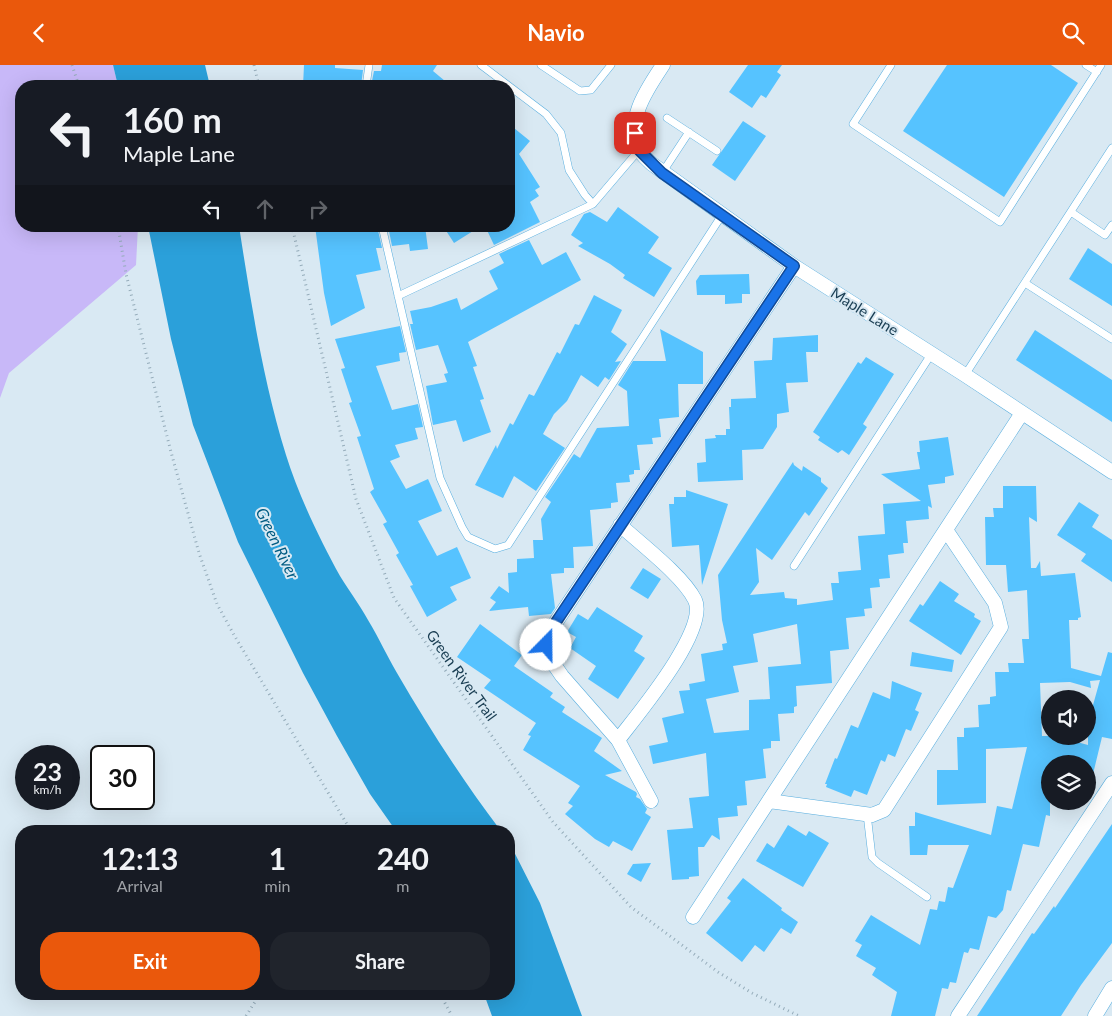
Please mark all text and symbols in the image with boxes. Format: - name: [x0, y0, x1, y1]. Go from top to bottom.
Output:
- icon: back: [25, 19, 53, 47]
- text: Navio: [527, 19, 585, 46]
- icon: search: [1059, 19, 1087, 47]
- text: 160 m: [123, 98, 222, 140]
- icon: left: [40, 100, 105, 165]
- pin: [614, 112, 656, 154]
- icon: arrive: [621, 119, 649, 147]
- text: Maple Lane: [123, 140, 235, 167]
- icon: left: [198, 195, 226, 223]
- icon: ahead: [251, 195, 279, 223]
- icon: right: [304, 195, 332, 223]
- street label: Maple Lane: [828, 283, 902, 339]
- water label: Green River: [253, 504, 304, 582]
- position arrow: [519, 618, 571, 670]
- street label: Green River Trail: [423, 626, 501, 724]
- map controls: [1041, 690, 1096, 810]
- button: sound: [1041, 690, 1096, 745]
- speed limit sign: 30: [90, 745, 155, 810]
- button: layers: [1041, 755, 1096, 810]
- text: 23: [33, 756, 62, 786]
- text: km/h: [33, 782, 62, 797]
- text: 12:13: [101, 840, 178, 876]
- text: 1: [269, 840, 286, 876]
- text: 240: [377, 840, 429, 876]
- text: Arrival: [117, 876, 163, 895]
- text: min: [265, 876, 291, 895]
- text: m: [396, 876, 409, 895]
- button: Exit: [40, 932, 260, 990]
- button: Share: [270, 932, 490, 990]

